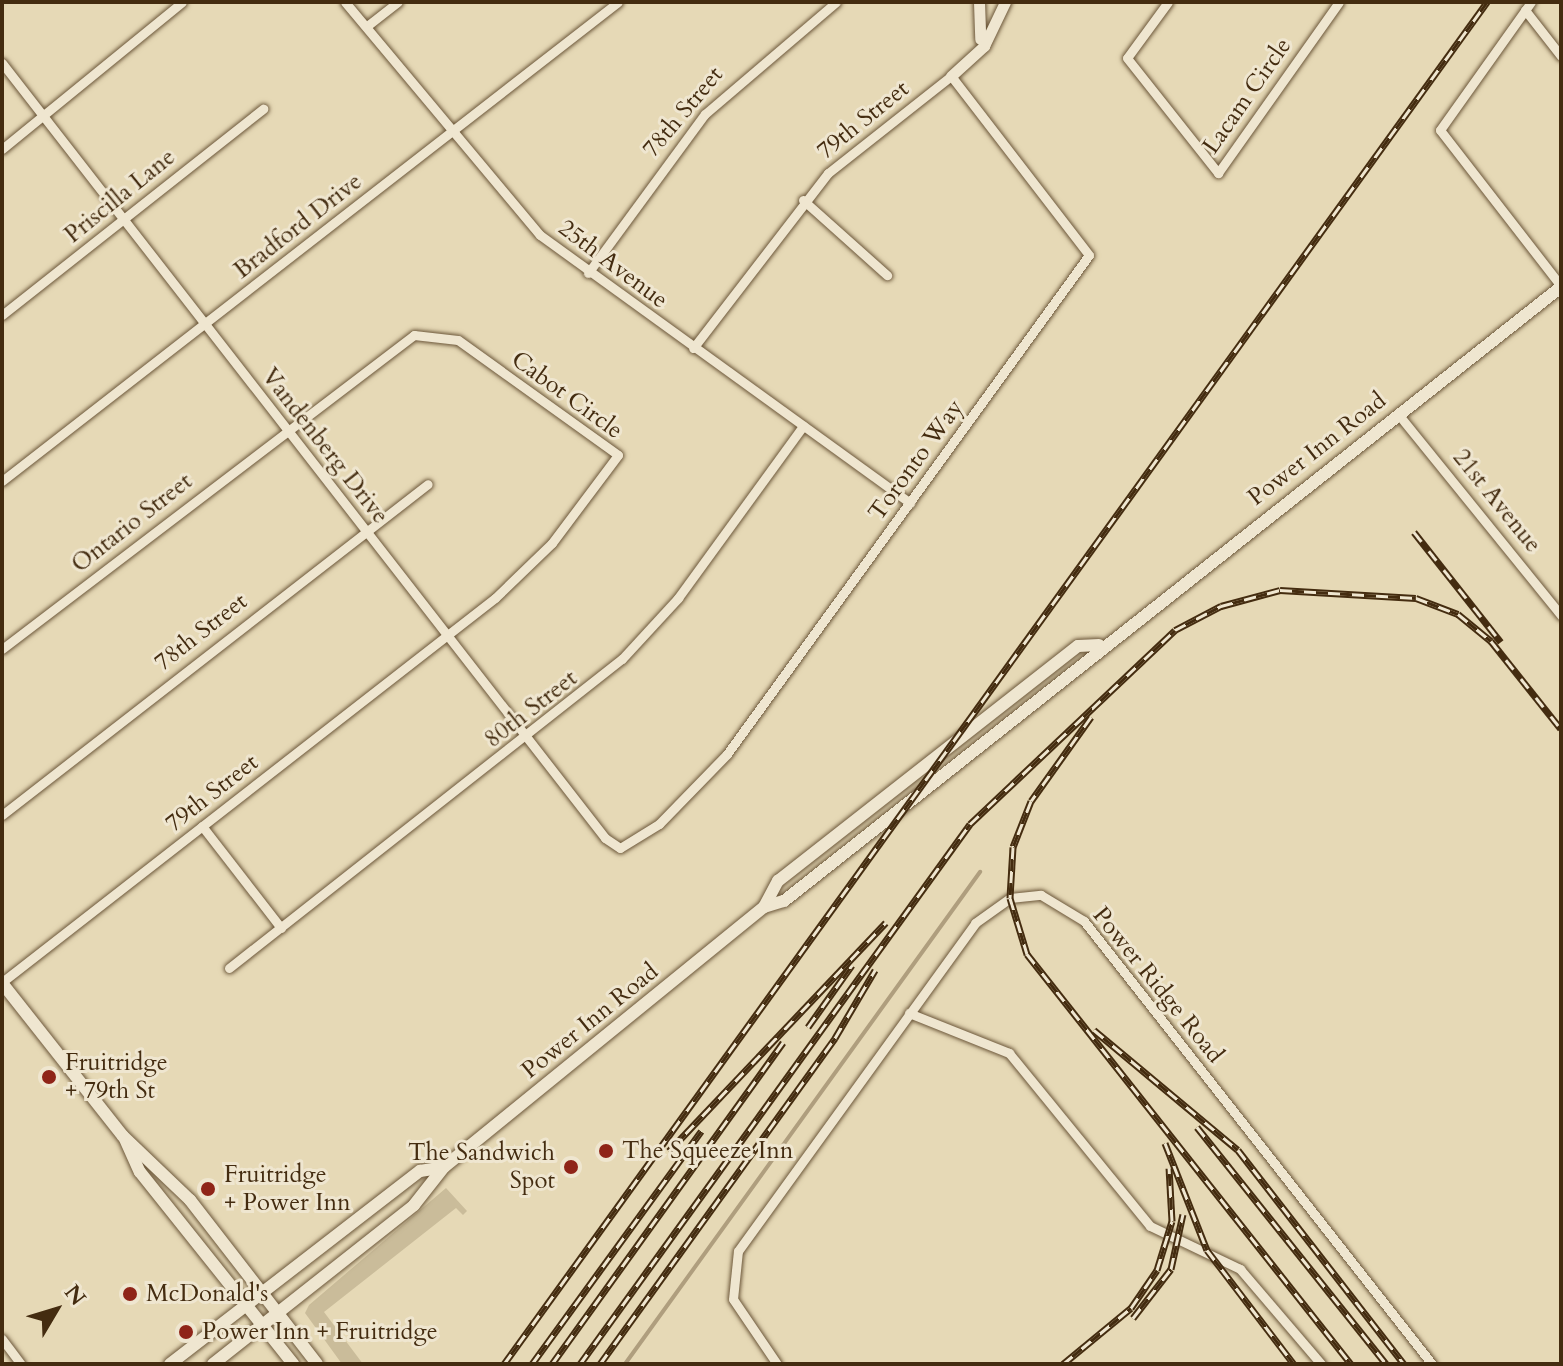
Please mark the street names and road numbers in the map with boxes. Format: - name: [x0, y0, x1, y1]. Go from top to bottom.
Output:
- street label: Lacam Circle: [1197, 33, 1297, 159]
- street label: 78th Street: [637, 61, 729, 163]
- street label: 79th Street: [811, 74, 915, 166]
- street label: Priscilla Lane: [59, 143, 181, 249]
- street label: Bradford Drive: [228, 167, 368, 285]
- street label: 25th Avenue: [553, 213, 673, 315]
- street label: Cabot Circle: [506, 345, 628, 445]
- street label: Vandenberg Drive: [255, 362, 395, 530]
- street label: Power Inn Road: [1242, 386, 1392, 512]
- street label: Toronto Way: [862, 394, 970, 526]
- street label: 21st Avenue: [1447, 444, 1547, 558]
- street label: Ontario Street: [66, 467, 198, 579]
- street label: 78th Street: [149, 587, 253, 677]
- street label: 80th Street: [479, 664, 583, 754]
- street label: 79th Street: [160, 748, 264, 838]
- street label: Power Ridge Road: [1086, 901, 1230, 1069]
- street label: Power Inn Road: [516, 957, 664, 1085]

